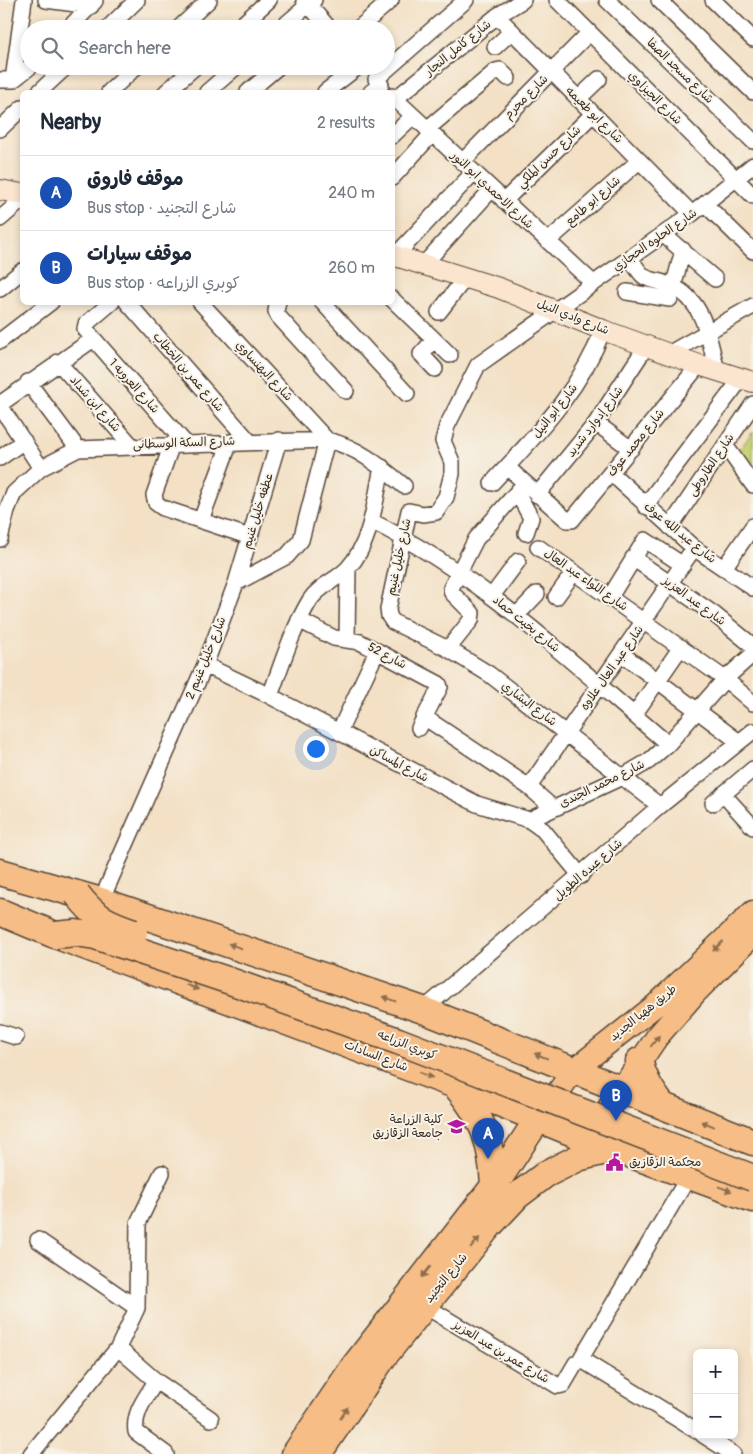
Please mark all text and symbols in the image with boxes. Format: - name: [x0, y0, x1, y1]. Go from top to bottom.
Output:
- street label: شارع كامل النجار: [421, 17, 495, 81]
- search box: [20, 20, 395, 75]
- icon: search: [38, 34, 66, 62]
- street label: شارع مسجد الصفا: [643, 35, 717, 107]
- text: Search here: [78, 36, 171, 60]
- street label: شارع الجيزاوي: [624, 68, 685, 129]
- street label: شارع محرم: [501, 72, 552, 123]
- street label: شارع ابو طعيمه: [562, 83, 626, 147]
- text: Nearby: [40, 109, 101, 136]
- text: 2 results: [317, 113, 375, 133]
- street label: شارع حسن الملكي: [514, 123, 586, 193]
- street label: شارع الاحمدي ابو النور: [446, 147, 536, 233]
- text: موقف فاروق: [87, 167, 184, 191]
- street label: شارع ابو طامع: [562, 173, 624, 230]
- text: A: [51, 183, 61, 203]
- text: 240 m: [328, 183, 375, 203]
- text: Bus stop · شارع التجنيد: [87, 198, 236, 218]
- street label: شارع الحلوه الحجازي: [610, 205, 701, 275]
- text: موقف سيارات: [87, 242, 192, 266]
- text: B: [51, 258, 61, 278]
- text: 260 m: [328, 258, 375, 278]
- text: Bus stop · كوبري الزراعه: [87, 273, 240, 293]
- street label: شارع وادي النيل: [534, 296, 611, 339]
- street label: شارع عمر بن الخطاب: [149, 329, 227, 415]
- street label: شارع البهنساوي: [232, 338, 296, 405]
- street label: شارع العروبه 1: [105, 356, 163, 417]
- street label: شارع ابن شداد: [66, 373, 124, 436]
- street label: شارع ابو النيل: [529, 381, 582, 442]
- street label: شارع إدوارد شديد: [563, 383, 627, 461]
- street label: شارع محمد عوف: [604, 406, 669, 480]
- street label: شارع الطاروطى: [685, 431, 738, 500]
- street label: شارع السكة الوسطانى: [133, 434, 235, 453]
- street label: عطفه خليل غنيم: [239, 471, 278, 551]
- street label: شارع عبد الله عوف: [640, 499, 719, 568]
- street label: شارع خليل غنيم: [384, 517, 415, 597]
- street label: شارع اللواء عبد العال: [541, 546, 631, 615]
- street label: شارع عبد العزيز: [658, 573, 728, 630]
- street label: شارع بخيت حماد: [489, 592, 563, 656]
- street label: شارع خليل غنيم 2: [183, 615, 230, 702]
- street label: شارع عبد العال علاوه: [577, 623, 648, 714]
- street label: شارع 52: [365, 640, 409, 673]
- street label: شارع البشاري: [498, 678, 560, 730]
- your location: [303, 736, 329, 762]
- street label: شارع المساكن: [367, 742, 431, 787]
- street label: شارع محمد الجندى: [557, 757, 648, 812]
- street label: شارع عبده الطويل: [550, 836, 626, 905]
- one-way arrow: [713, 940, 725, 952]
- one-way arrow: [227, 942, 242, 950]
- street label: طريق ههيا الجديد: [606, 981, 680, 1045]
- one-way arrow: [185, 983, 200, 991]
- one-way arrow: [381, 994, 396, 1002]
- street label: كوبري الزراعه: [375, 1027, 439, 1064]
- one-way arrow: [649, 1035, 660, 1048]
- street label: شارع السادات: [342, 1037, 410, 1076]
- one-way arrow: [534, 1052, 548, 1060]
- one-way arrow: [419, 1071, 434, 1079]
- pin: B: [600, 1080, 632, 1121]
- place label: كلية الزراعة جامعة الزقازيق: [373, 1112, 443, 1141]
- school or university icon: كلية الزراعة جامعة الزقازيق: [447, 1116, 467, 1136]
- pin: A: [472, 1118, 504, 1159]
- one-way arrow: [701, 1119, 715, 1127]
- public building icon: محكمة الزقازيق: [605, 1152, 625, 1172]
- place label: محكمة الزقازيق: [629, 1155, 701, 1170]
- one-way arrow: [718, 1185, 733, 1193]
- one-way arrow: [469, 1237, 481, 1249]
- street label: شارع التجنيد: [421, 1250, 471, 1307]
- one-way arrow: [421, 1265, 432, 1278]
- street label: شارع عمر بن عبد العزيز: [449, 1317, 552, 1388]
- map controls: [693, 1349, 738, 1439]
- button: +: [693, 1349, 738, 1394]
- button: −: [693, 1394, 738, 1439]
- one-way arrow: [340, 1406, 349, 1420]

